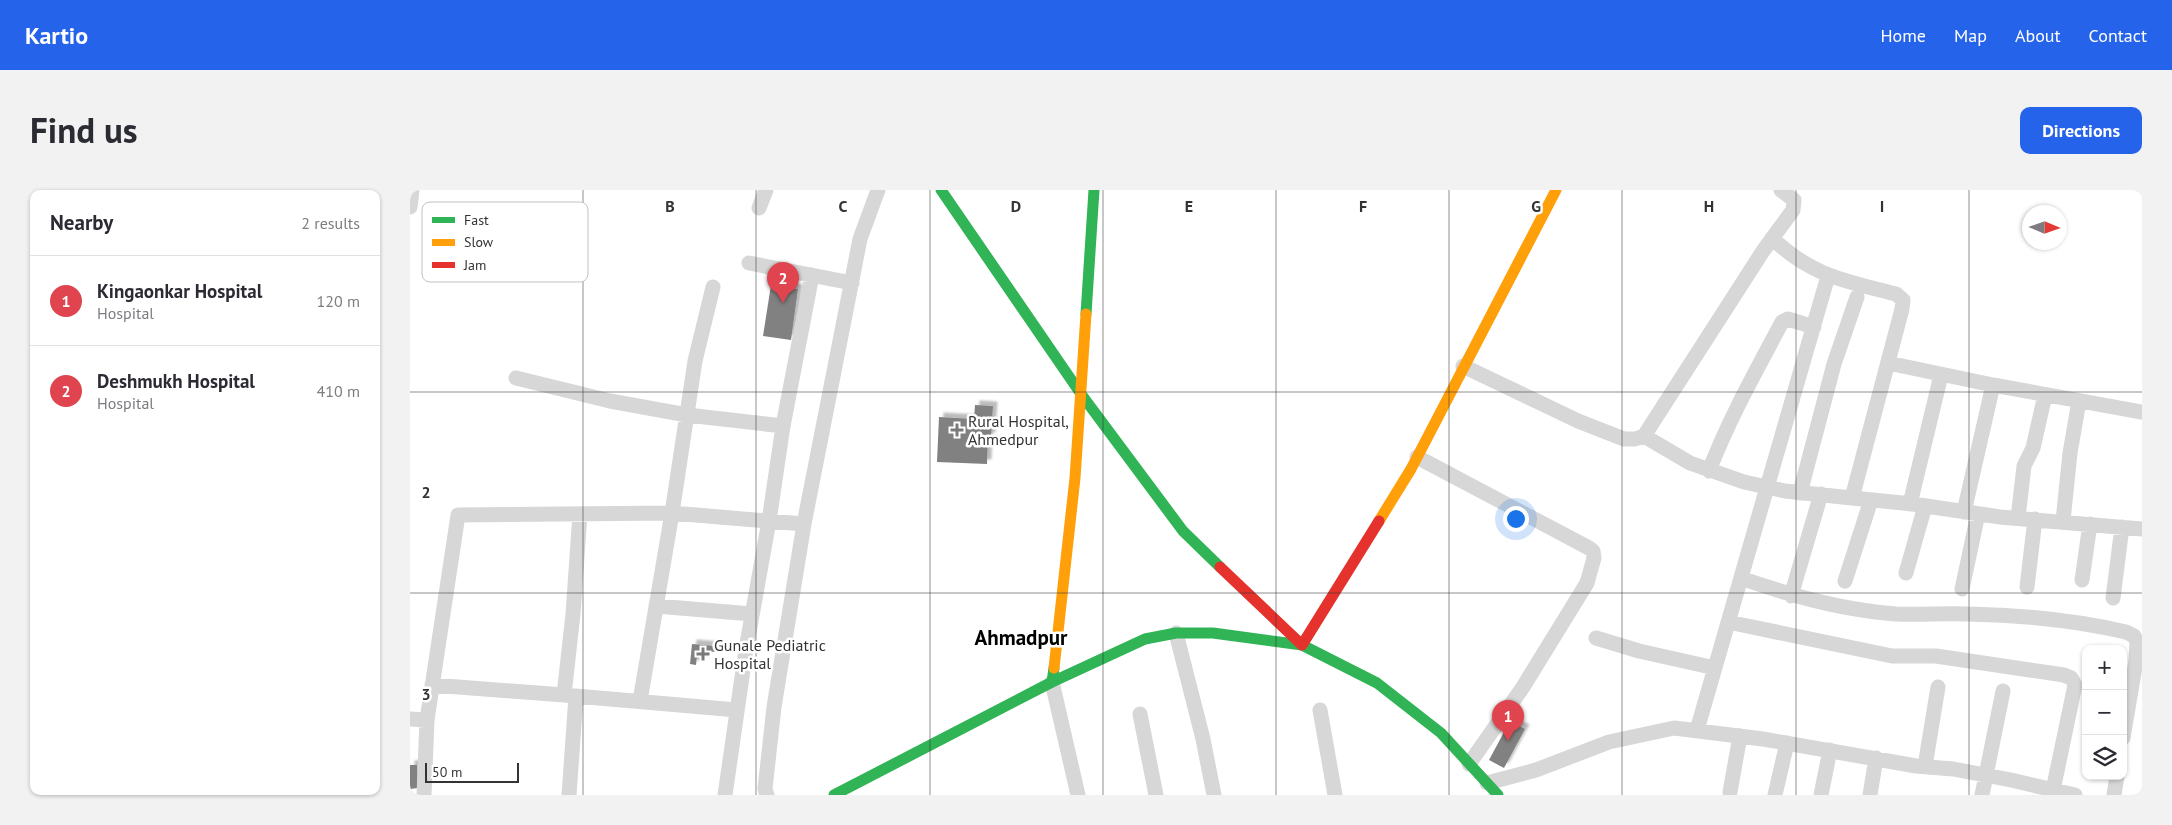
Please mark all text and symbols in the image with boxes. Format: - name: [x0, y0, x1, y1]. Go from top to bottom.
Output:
- text: Kartio: [25, 20, 88, 51]
- text: Home: [1880, 24, 1926, 47]
- text: Map: [1954, 24, 1987, 47]
- text: About: [2015, 24, 2061, 47]
- text: Contact: [2089, 24, 2147, 47]
- text: Find us: [30, 107, 138, 153]
- button: Directions: [2020, 107, 2142, 154]
- text: B: [665, 196, 675, 216]
- text: C: [839, 196, 848, 216]
- text: D: [1011, 196, 1021, 216]
- text: E: [1185, 196, 1193, 216]
- text: F: [1359, 196, 1367, 216]
- text: G: [1531, 196, 1541, 216]
- text: H: [1704, 196, 1714, 216]
- text: I: [1880, 196, 1884, 216]
- legend: [422, 202, 588, 282]
- north arrow: [2022, 205, 2067, 250]
- text: Nearby: [50, 209, 113, 236]
- text: Fast: [464, 211, 489, 229]
- text: 2 results: [301, 213, 360, 233]
- text: Slow: [464, 233, 494, 251]
- text: Jam: [463, 256, 486, 274]
- pin: 2: [767, 262, 799, 303]
- text: Kingaonkar Hospital: [97, 279, 262, 303]
- text: 1: [61, 291, 71, 311]
- text: 120 m: [317, 291, 360, 311]
- text: Hospital: [97, 303, 154, 323]
- text: Deshmukh Hospital: [97, 369, 255, 393]
- text: 2: [61, 381, 71, 401]
- text: 410 m: [317, 381, 360, 401]
- text: Hospital: [97, 393, 154, 413]
- place label: Rural Hospital, Ahmedpur: [968, 411, 1069, 449]
- marker: Rural Hospital, Ahmedpur: [950, 423, 964, 437]
- text: 2: [421, 482, 431, 502]
- your location: [1503, 506, 1529, 532]
- district label: Ahmadpur: [975, 624, 1068, 651]
- place label: Gunale Pediatric Hospital: [714, 635, 826, 673]
- map controls: [2082, 645, 2127, 780]
- button: +: [2082, 645, 2127, 690]
- marker: Gunale Pediatric Hospital: [696, 647, 710, 661]
- text: 3: [421, 684, 431, 704]
- button: −: [2082, 690, 2127, 735]
- pin: 1: [1492, 700, 1524, 741]
- button: layers: [2082, 735, 2127, 780]
- scale bar: [425, 760, 519, 783]
- text: 50 m: [432, 763, 462, 781]

